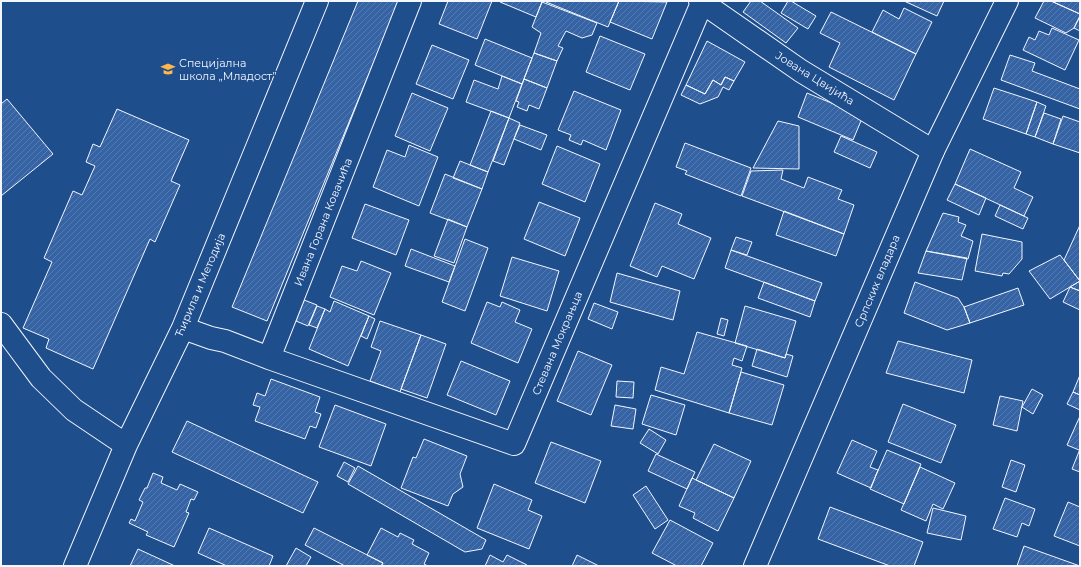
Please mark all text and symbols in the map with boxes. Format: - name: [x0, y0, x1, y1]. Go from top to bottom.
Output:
- street label: Јована Цвијића: [773, 48, 857, 108]
- place label: Специјална школа „Младост”: [179, 56, 277, 83]
- school or university icon: Специјална школа „Младост”: [160, 61, 176, 77]
- street label: Ивана Горана Ковачића: [291, 156, 355, 288]
- street label: Ћирила и Методија: [172, 231, 228, 339]
- street label: Српских владара: [851, 233, 903, 329]
- street label: Стевана Мокрањца: [529, 289, 585, 397]

